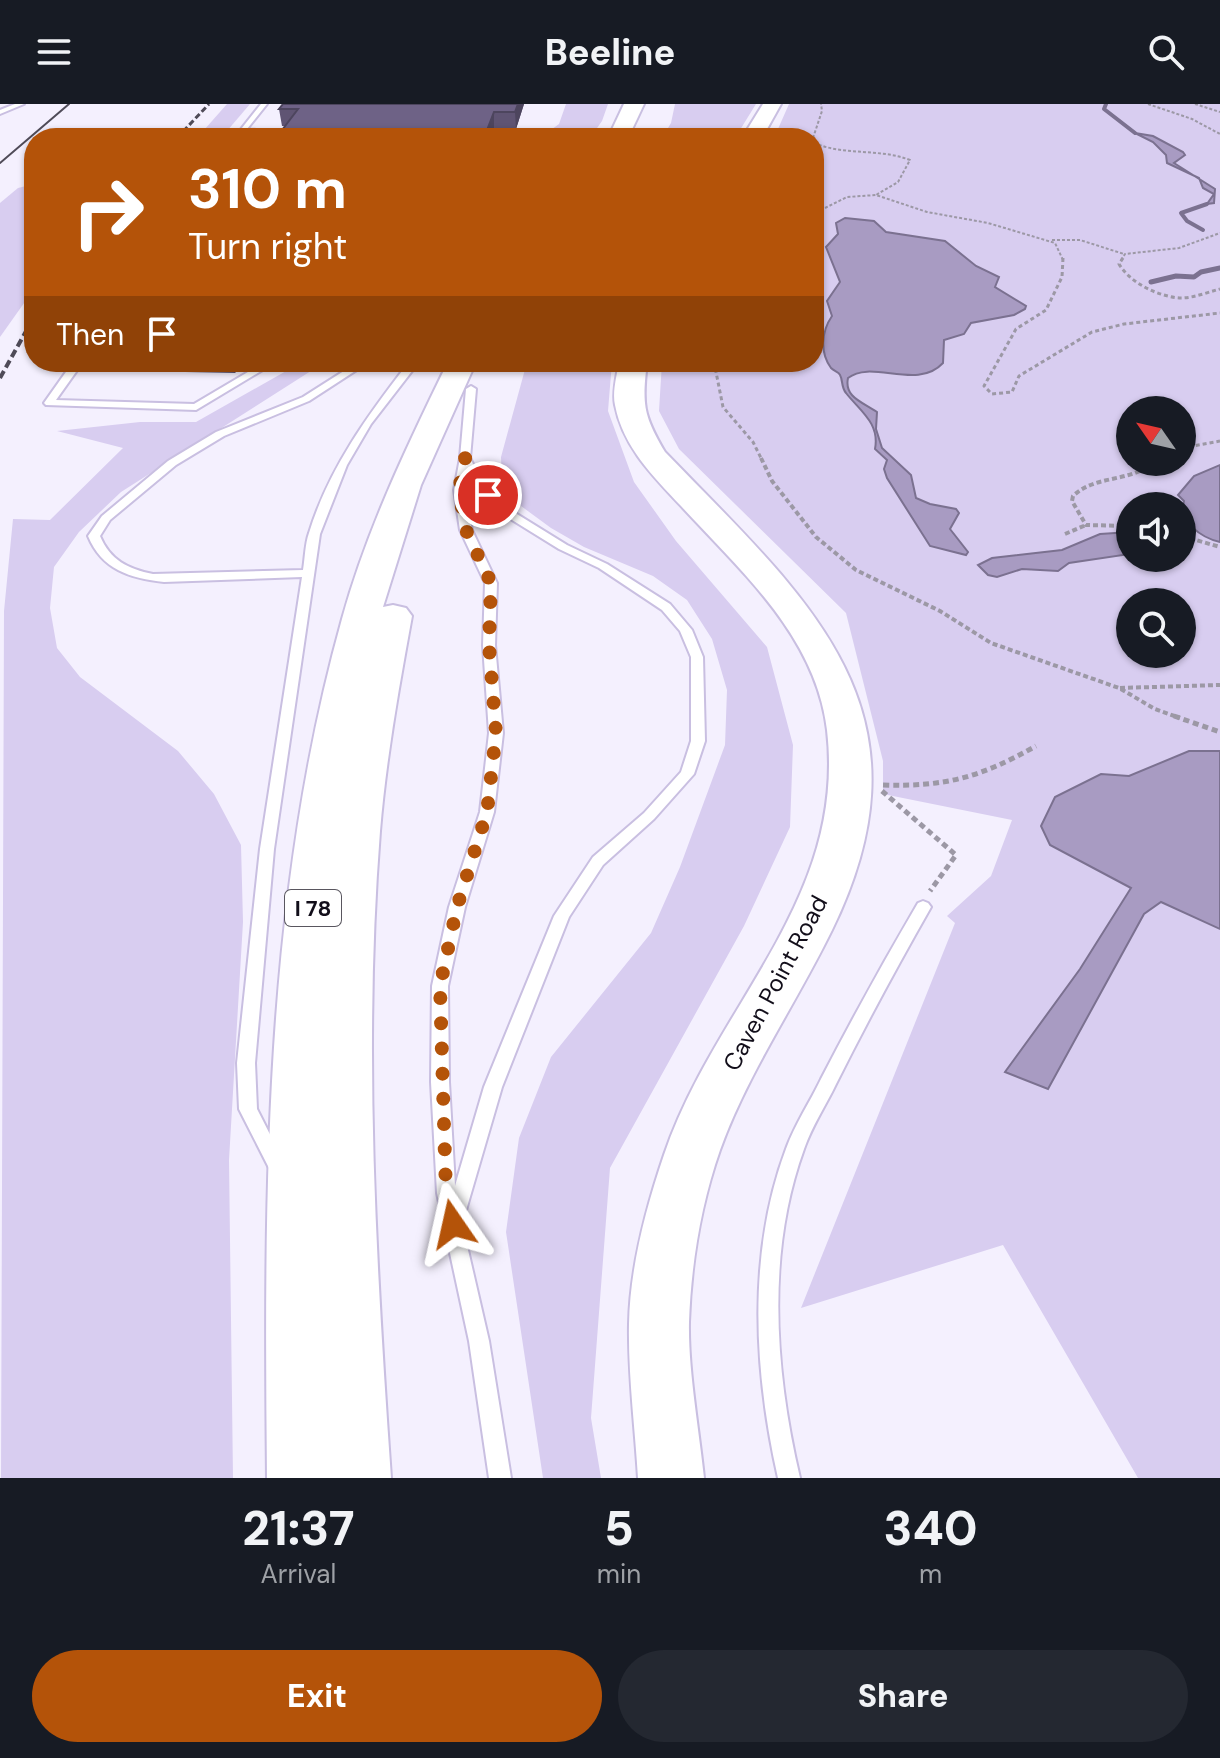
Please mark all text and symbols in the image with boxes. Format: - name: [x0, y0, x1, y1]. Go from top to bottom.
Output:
- text: Beeline: [545, 29, 675, 76]
- icon: menu: [32, 30, 76, 74]
- icon: search: [1144, 30, 1188, 74]
- text: 310 m: [188, 152, 347, 225]
- icon: right: [56, 160, 160, 264]
- text: Turn right: [188, 223, 347, 270]
- icon: arrive: [140, 312, 184, 356]
- text: Then: [56, 315, 124, 354]
- north arrow: [1116, 396, 1196, 476]
- map controls: [1116, 396, 1196, 668]
- pin: [454, 461, 522, 529]
- icon: arrive: [466, 473, 510, 517]
- button: sound: [1116, 492, 1196, 572]
- button: search: [1116, 588, 1196, 668]
- road number: I 78: [285, 890, 341, 926]
- street label: Caven Point Road: [716, 890, 834, 1076]
- position arrow: [411, 1182, 495, 1266]
- text: 21:37: [242, 1497, 355, 1560]
- text: 5: [604, 1497, 634, 1560]
- text: 340: [883, 1497, 978, 1560]
- text: Arrival: [261, 1557, 336, 1591]
- text: min: [597, 1557, 641, 1591]
- text: m: [919, 1557, 942, 1591]
- button: Exit: [32, 1650, 602, 1742]
- button: Share: [618, 1650, 1188, 1742]

